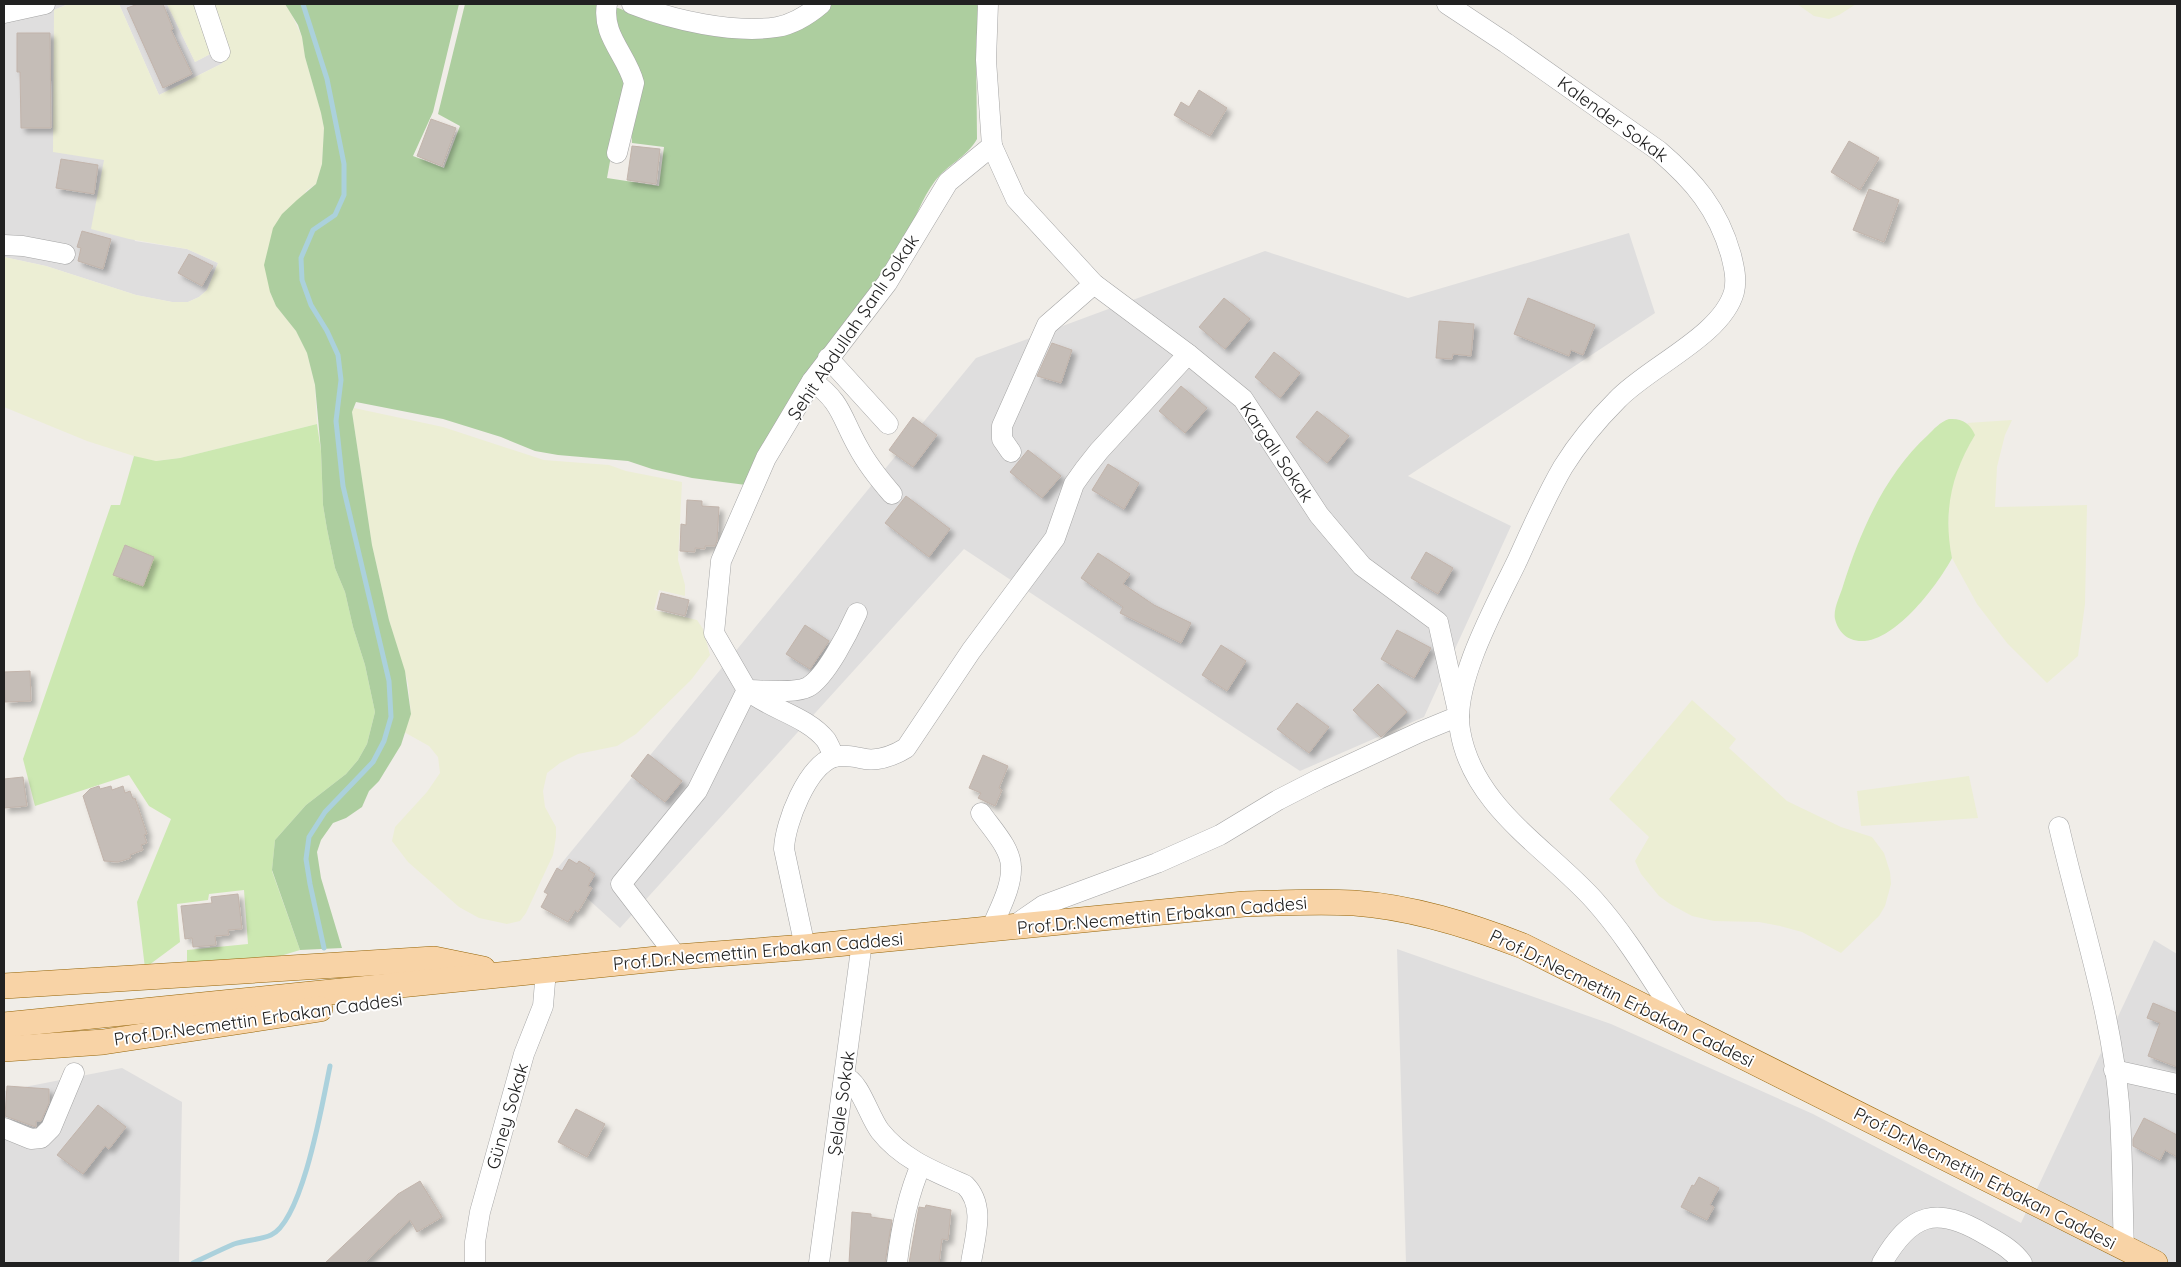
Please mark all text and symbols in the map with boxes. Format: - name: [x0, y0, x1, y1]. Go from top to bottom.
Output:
- street label: Kalender Sokak: [1553, 71, 1673, 167]
- street label: Şehit Abdullah Şanlı Sokak: [782, 230, 924, 424]
- street label: Kargalı Sokak: [1235, 398, 1319, 506]
- street label: Prof.Dr.Necmettin Erbakan Caddesi: [1016, 891, 1308, 939]
- street label: Prof.Dr.Necmettin Erbakan Caddesi: [1486, 924, 1758, 1072]
- street label: Prof.Dr.Necmettin Erbakan Caddesi: [612, 927, 904, 975]
- street label: Prof.Dr.Necmettin Erbakan Caddesi: [112, 987, 404, 1051]
- street label: Şelale Sokak: [822, 1049, 860, 1157]
- street label: Güney Sokak: [481, 1060, 533, 1172]
- street label: Prof.Dr.Necmettin Erbakan Caddesi: [1850, 1102, 2120, 1254]

